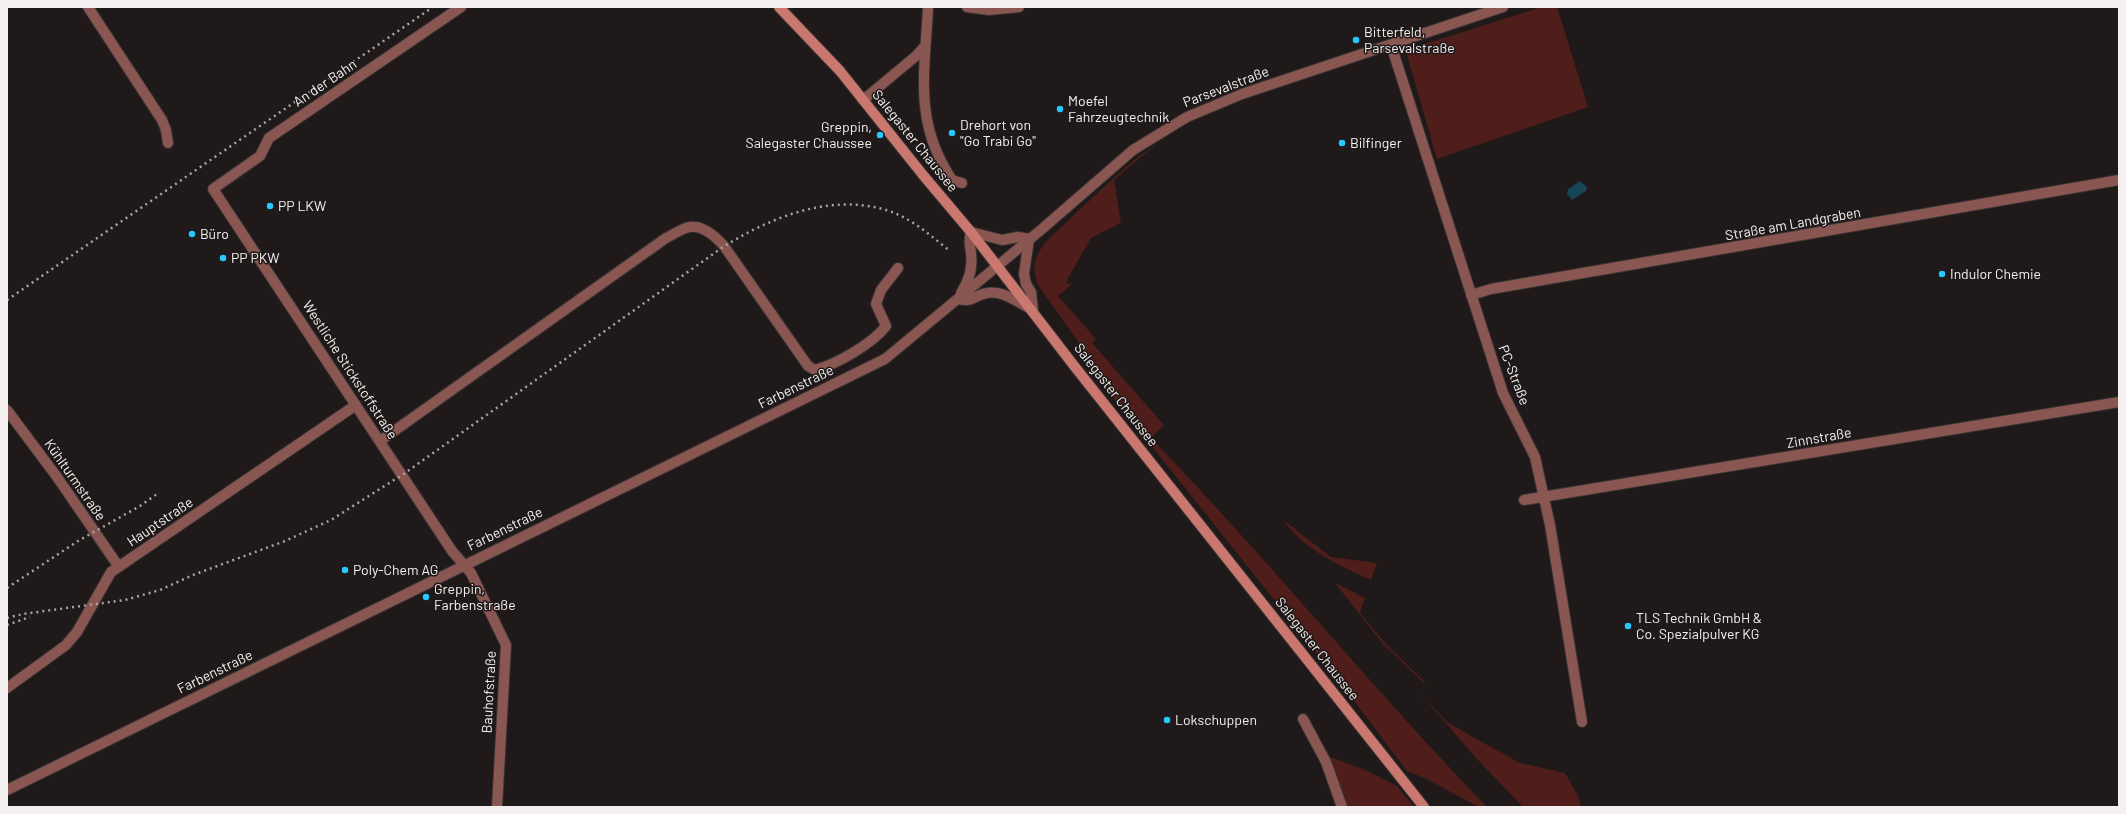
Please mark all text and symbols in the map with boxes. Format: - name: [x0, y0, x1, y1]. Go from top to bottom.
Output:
- place label: Bitterfeld, Parsevalstraße: [1364, 24, 1455, 56]
- marker: Bitterfeld, Parsevalstraße: [1351, 35, 1361, 45]
- street label: An der Bahn: [290, 56, 360, 110]
- street label: Parsevalstraße: [1181, 63, 1271, 111]
- street label: Salegaster Chaussee: [869, 87, 961, 195]
- place label: Moefel Fahrzeugtechnik: [1068, 93, 1169, 126]
- marker: Moefel Fahrzeugtechnik: [1055, 104, 1065, 114]
- place label: Drehort von "Go Trabi Go": [960, 117, 1036, 150]
- place label: Greppin, Salegaster Chaussee: [746, 119, 872, 152]
- marker: Drehort von "Go Trabi Go": [947, 128, 957, 138]
- marker: Greppin, Salegaster Chaussee: [875, 130, 885, 140]
- place label: Bilfinger: [1350, 135, 1402, 151]
- marker: Bilfinger: [1337, 138, 1347, 148]
- place label: PP LKW: [278, 198, 326, 214]
- marker: PP LKW: [265, 201, 275, 211]
- street label: Straße am Landgraben: [1724, 204, 1862, 244]
- place label: Büro: [200, 226, 229, 242]
- marker: Büro: [187, 229, 197, 239]
- place label: PP PKW: [231, 250, 280, 266]
- marker: PP PKW: [218, 253, 228, 263]
- place label: Indulor Chemie: [1950, 266, 2041, 282]
- marker: Indulor Chemie: [1937, 269, 1947, 279]
- street label: Westliche Stickstoffstraße: [299, 298, 401, 442]
- street label: Salegaster Chaussee: [1070, 340, 1162, 450]
- street label: PC-Straße: [1495, 343, 1533, 407]
- street label: Farbenstraße: [756, 362, 836, 412]
- street label: Zinnstraße: [1785, 424, 1853, 452]
- street label: Kühlturmstraße: [41, 436, 109, 524]
- street label: Hauptstraße: [124, 494, 196, 550]
- street label: Farbenstraße: [465, 504, 545, 554]
- place label: Poly-Chem AG: [353, 562, 438, 578]
- marker: Poly-Chem AG: [340, 565, 350, 575]
- place label: Greppin, Farbenstraße: [434, 581, 516, 614]
- marker: Greppin, Farbenstraße: [421, 592, 431, 602]
- street label: Salegaster Chaussee: [1271, 594, 1363, 704]
- place label: TLS Technik GmbH & Co. Spezialpulver KG: [1636, 610, 1762, 642]
- marker: TLS Technik GmbH & Co. Spezialpulver KG: [1623, 621, 1633, 631]
- street label: Farbenstraße: [175, 647, 255, 697]
- street label: Bauhofstraße: [478, 650, 500, 734]
- place label: Lokschuppen: [1175, 712, 1257, 728]
- marker: Lokschuppen: [1162, 715, 1172, 725]

